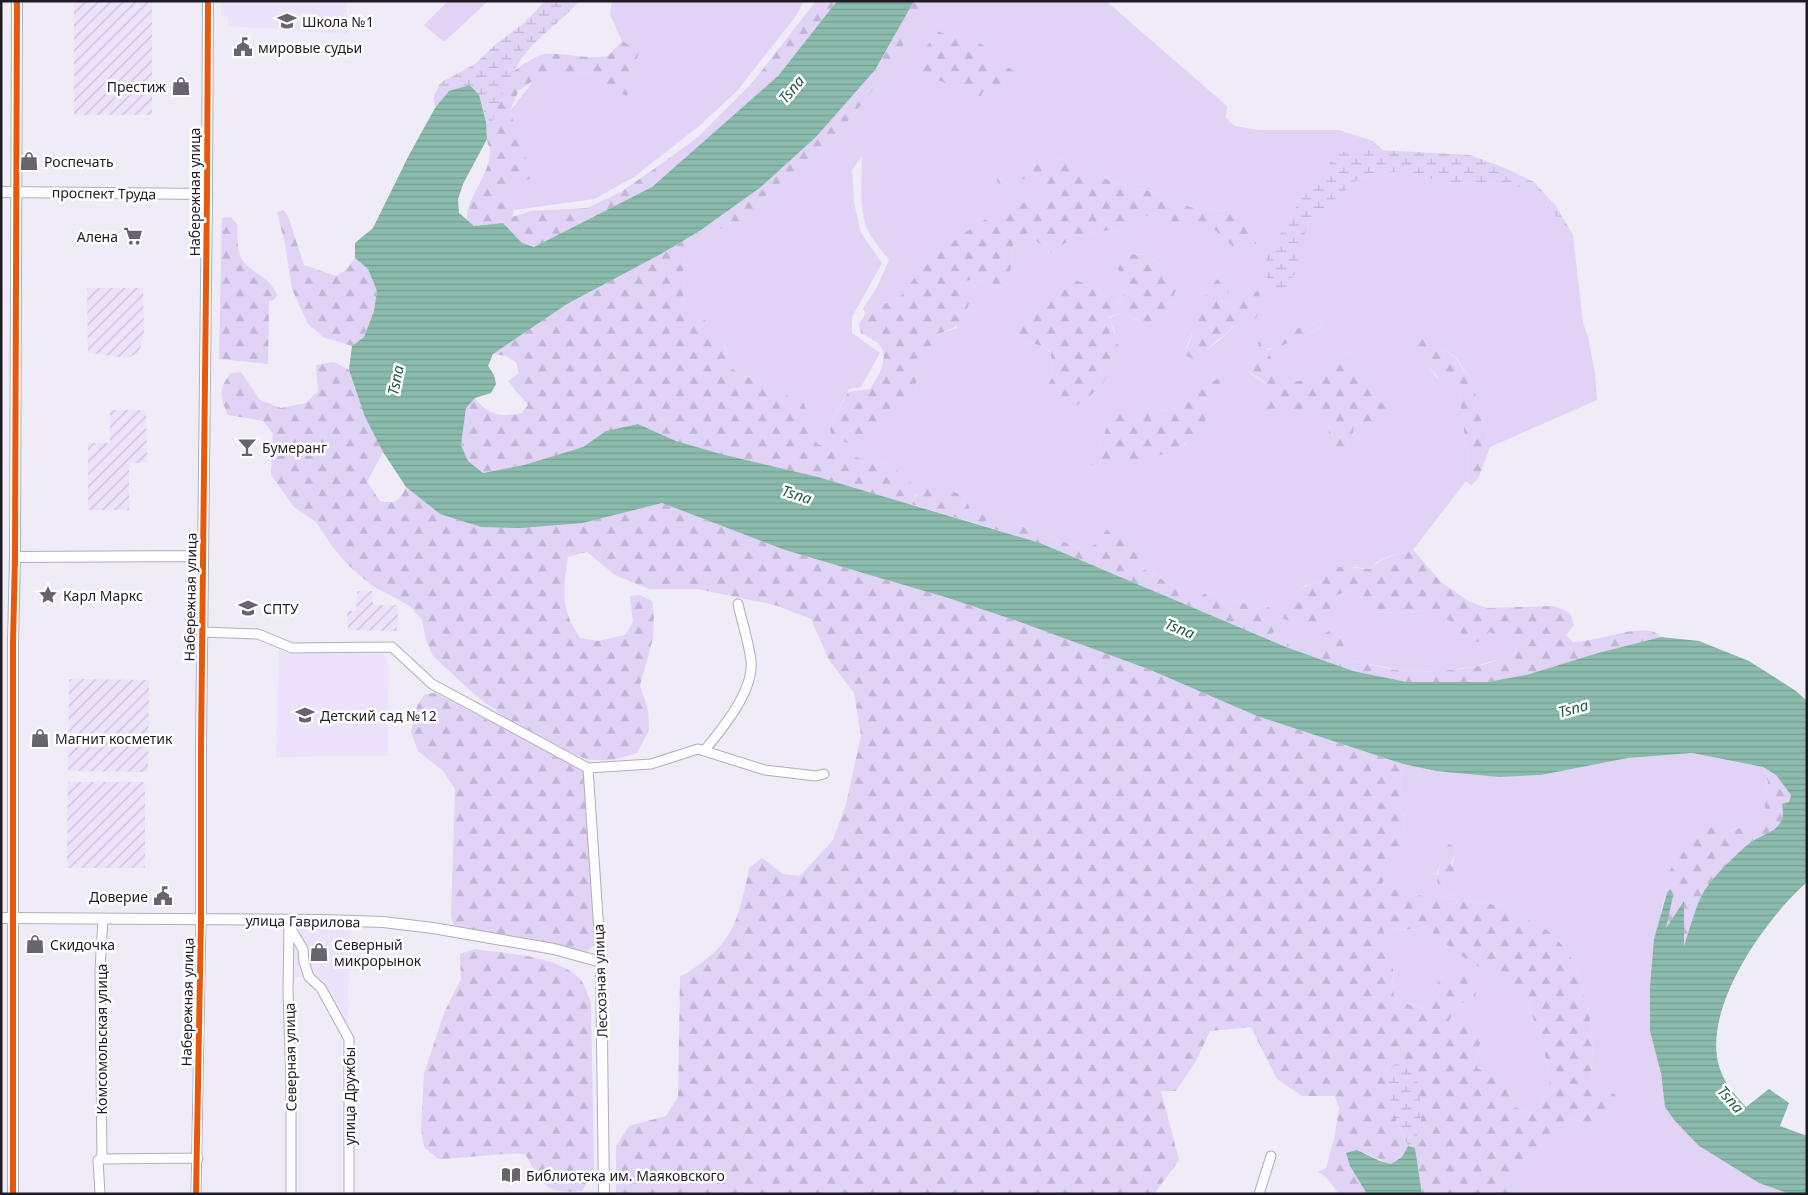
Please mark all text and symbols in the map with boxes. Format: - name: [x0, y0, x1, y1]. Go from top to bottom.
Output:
- school or university icon: Школа №1: [276, 10, 298, 32]
- place label: Школа №1: [302, 12, 374, 31]
- public building icon: мировые судьи: [232, 36, 254, 58]
- place label: мировые судьи: [258, 38, 362, 57]
- water label: Tsna: [774, 71, 809, 107]
- shop icon: Престиж: [170, 75, 192, 97]
- place label: Престиж: [107, 77, 166, 96]
- street label: Набережная улица: [185, 128, 204, 256]
- shop icon: Роспечать: [18, 150, 40, 172]
- place label: Роспечать: [44, 152, 114, 171]
- street label: проспект Труда: [52, 183, 156, 203]
- supermarket icon: Алена: [122, 225, 144, 247]
- place label: Алена: [77, 227, 118, 246]
- water label: Tsna: [382, 363, 408, 397]
- bar icon: Бумеранг: [236, 436, 258, 458]
- place label: Бумеранг: [262, 438, 327, 457]
- water label: Tsna: [780, 480, 815, 508]
- street label: Набережная улица: [179, 533, 201, 661]
- place icon: Карл Маркс: [37, 584, 59, 606]
- place label: Карл Маркс: [63, 586, 143, 605]
- school or university icon: СПТУ: [237, 597, 259, 619]
- place label: СПТУ: [263, 599, 299, 618]
- water label: Tsna: [1162, 613, 1198, 643]
- water label: Tsna: [1556, 694, 1591, 722]
- school or university icon: Детский сад №12: [294, 704, 316, 726]
- place label: Детский сад №12: [320, 706, 437, 725]
- shop icon: Магнит косметик: [29, 727, 51, 749]
- place label: Магнит косметик: [55, 729, 173, 748]
- public building icon: Доверие: [152, 885, 174, 907]
- place label: Доверие: [89, 887, 148, 906]
- street label: улица Гаврилова: [245, 910, 361, 932]
- street label: Лесхозная улица: [589, 924, 611, 1038]
- shop icon: Скидочка: [24, 933, 46, 955]
- place label: Скидочка: [50, 935, 115, 954]
- place label: Северный микрорынок: [334, 935, 422, 970]
- street label: Набережная улица: [176, 938, 198, 1066]
- shop icon: Северный микрорынок: [308, 941, 330, 963]
- street label: Комсомольская улица: [92, 964, 111, 1114]
- street label: Северная улица: [280, 1003, 300, 1111]
- street label: улица Дружбы: [340, 1047, 359, 1145]
- water label: Tsna: [1713, 1081, 1749, 1117]
- library icon: Библиотека им. Маяковского: [500, 1164, 522, 1186]
- place label: Библиотека им. Маяковского: [526, 1166, 725, 1185]

